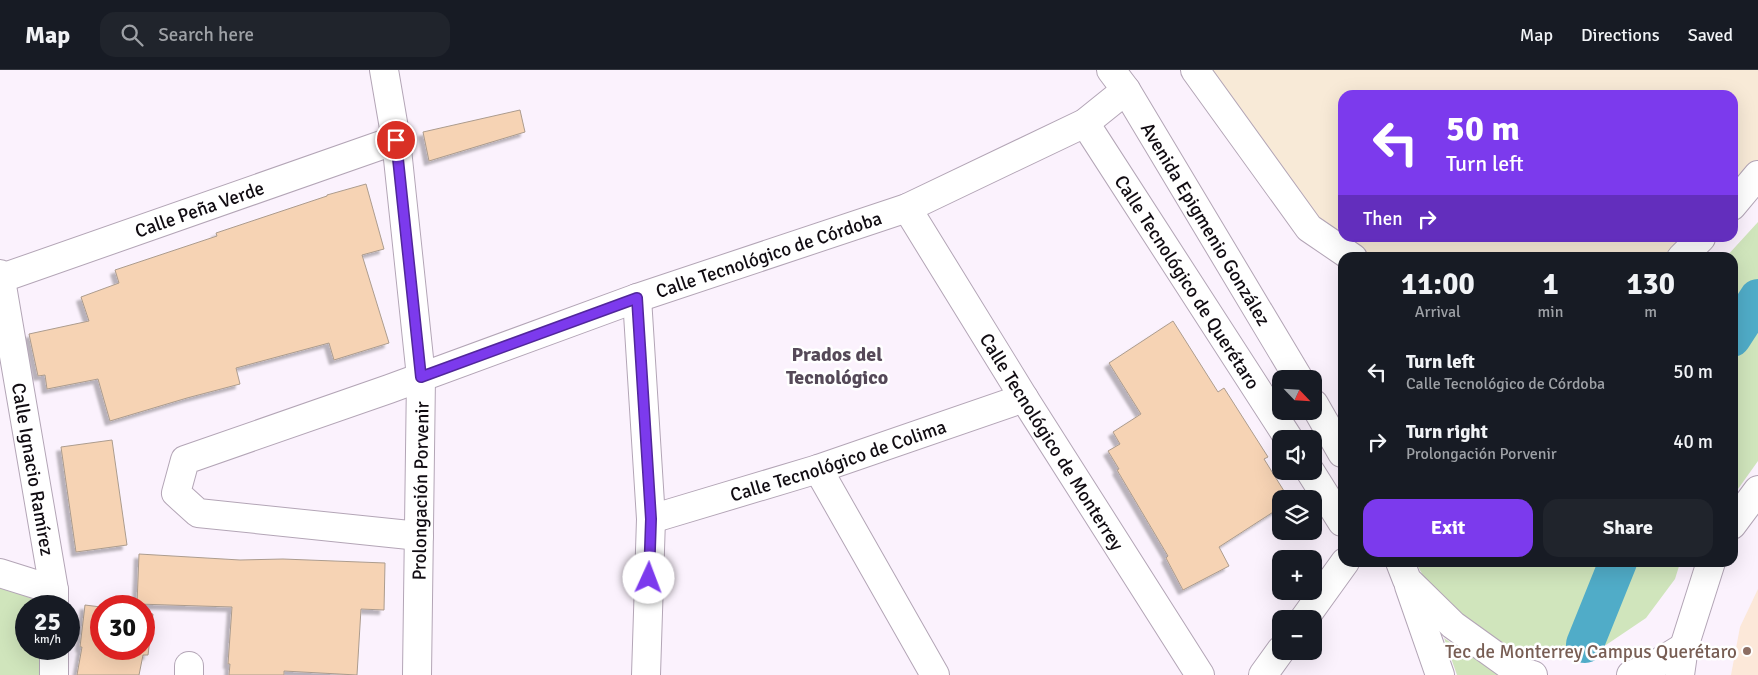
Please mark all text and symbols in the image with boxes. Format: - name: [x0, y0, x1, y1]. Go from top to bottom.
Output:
- search box: [100, 12, 450, 57]
- text: Map: [25, 20, 70, 50]
- icon: search: [118, 21, 146, 49]
- text: Search here: [158, 23, 254, 47]
- text: Map: [1520, 24, 1553, 46]
- text: Directions: [1581, 24, 1660, 46]
- text: Saved: [1688, 24, 1733, 46]
- text: 50 m: [1446, 107, 1520, 150]
- icon: left: [1363, 110, 1428, 175]
- street label: Avenida Epigmenio González: [1135, 118, 1275, 330]
- pin: [375, 119, 417, 161]
- icon: arrive: [382, 126, 410, 154]
- text: Turn left: [1446, 150, 1524, 177]
- street label: Calle Tecnológico de Querétaro: [1109, 171, 1265, 394]
- street label: Calle Peña Verde: [132, 176, 267, 244]
- icon: right: [1413, 205, 1441, 233]
- street label: Calle Tecnológico de Córdoba: [653, 206, 885, 304]
- text: Then: [1363, 207, 1403, 231]
- text: 11:00: [1401, 266, 1475, 303]
- text: 1: [1542, 266, 1559, 303]
- text: 130: [1626, 266, 1675, 303]
- text: Arrival: [1415, 302, 1461, 322]
- text: min: [1538, 302, 1563, 322]
- text: m: [1644, 302, 1657, 322]
- street label: Calle Tecnológico de Monterrey: [974, 329, 1129, 555]
- district label: Prados del Tecnológico: [786, 342, 888, 390]
- text: Turn left: [1406, 350, 1475, 374]
- icon: left: [1363, 358, 1391, 386]
- text: 50 m: [1673, 360, 1713, 384]
- north arrow: [1272, 370, 1322, 420]
- map controls: [1272, 370, 1322, 660]
- text: Calle Tecnológico de Córdoba: [1406, 374, 1605, 394]
- street label: Calle Ignacio Ramírez: [6, 381, 59, 558]
- street label: Prolongación Porvenir: [407, 401, 435, 581]
- street label: Calle Tecnológico de Colima: [727, 415, 949, 508]
- text: Turn right: [1406, 420, 1488, 444]
- icon: right: [1363, 428, 1391, 456]
- button: sound: [1272, 430, 1322, 480]
- text: 40 m: [1673, 430, 1713, 454]
- text: Prolongación Porvenir: [1406, 444, 1557, 464]
- button: layers: [1272, 490, 1322, 540]
- button: Exit: [1363, 499, 1533, 557]
- button: Share: [1543, 499, 1713, 557]
- button: +: [1272, 550, 1322, 600]
- position arrow: [622, 551, 674, 603]
- speed limit sign: 30: [90, 595, 155, 660]
- text: 25: [34, 606, 61, 637]
- button: −: [1272, 610, 1322, 660]
- text: km/h: [34, 632, 61, 647]
- place label: Tec de Monterrey Campus Querétaro: [1445, 640, 1737, 664]
- marker: Tec de Monterrey Campus Querétaro: [1741, 645, 1753, 657]

